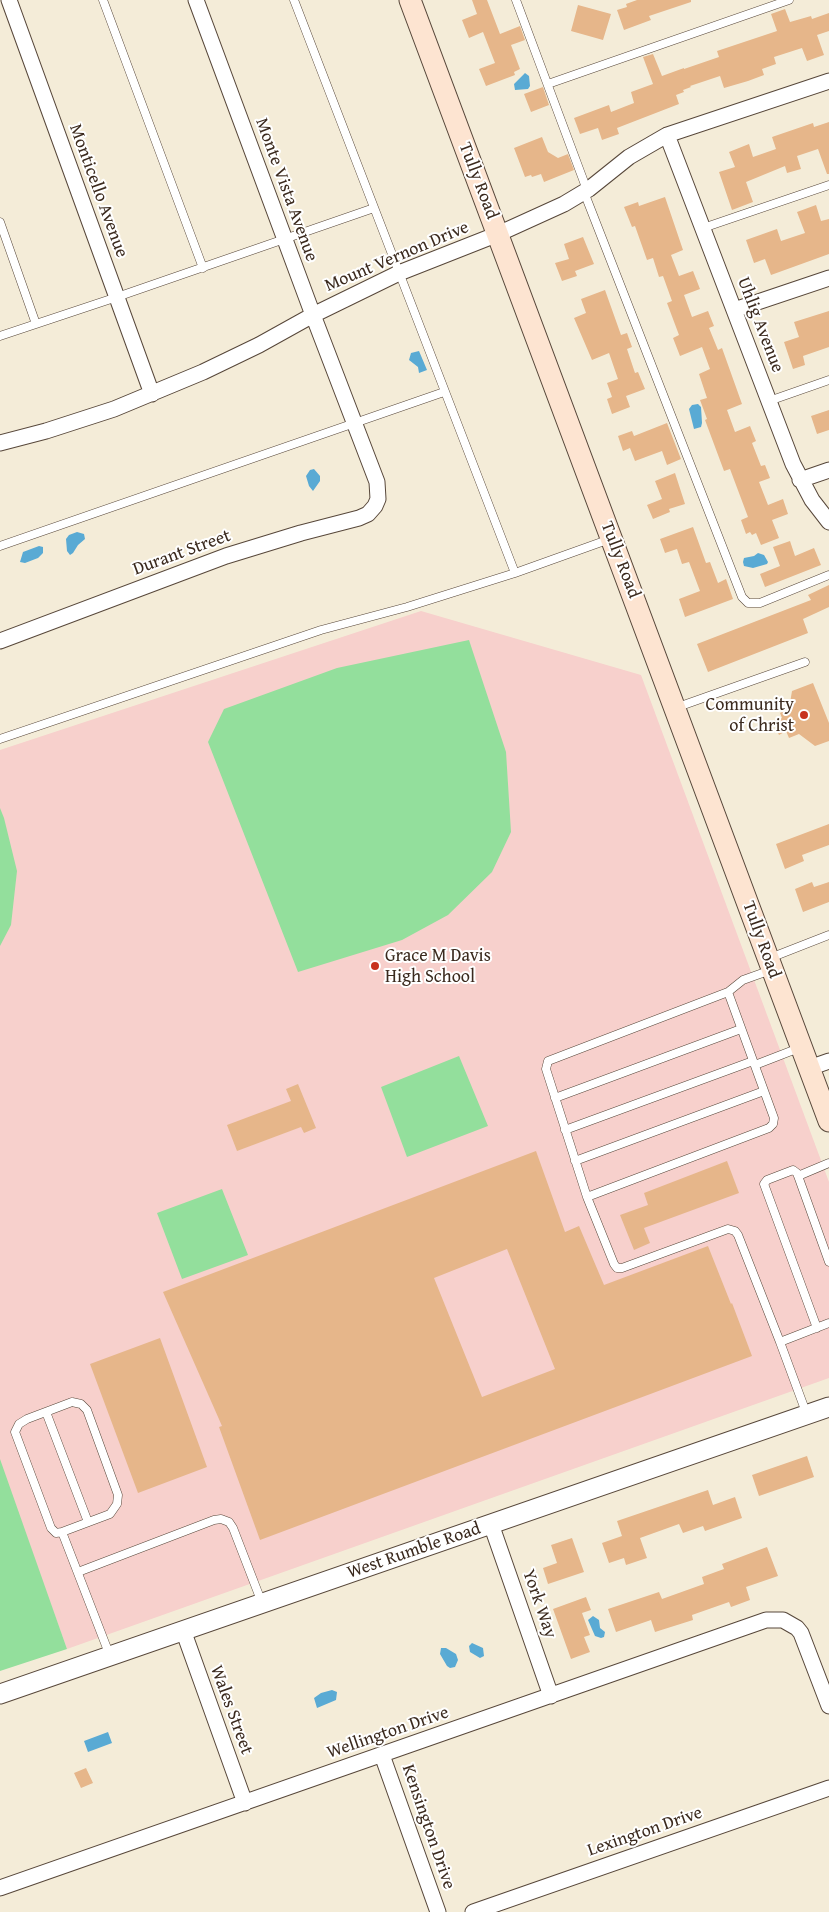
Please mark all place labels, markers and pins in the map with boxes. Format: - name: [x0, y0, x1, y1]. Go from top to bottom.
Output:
- place label: Community of Christ: [705, 694, 794, 736]
- marker: Community of Christ: [798, 709, 810, 721]
- place label: Grace M Davis High School: [385, 945, 491, 988]
- marker: Grace M Davis High School: [369, 960, 381, 972]

